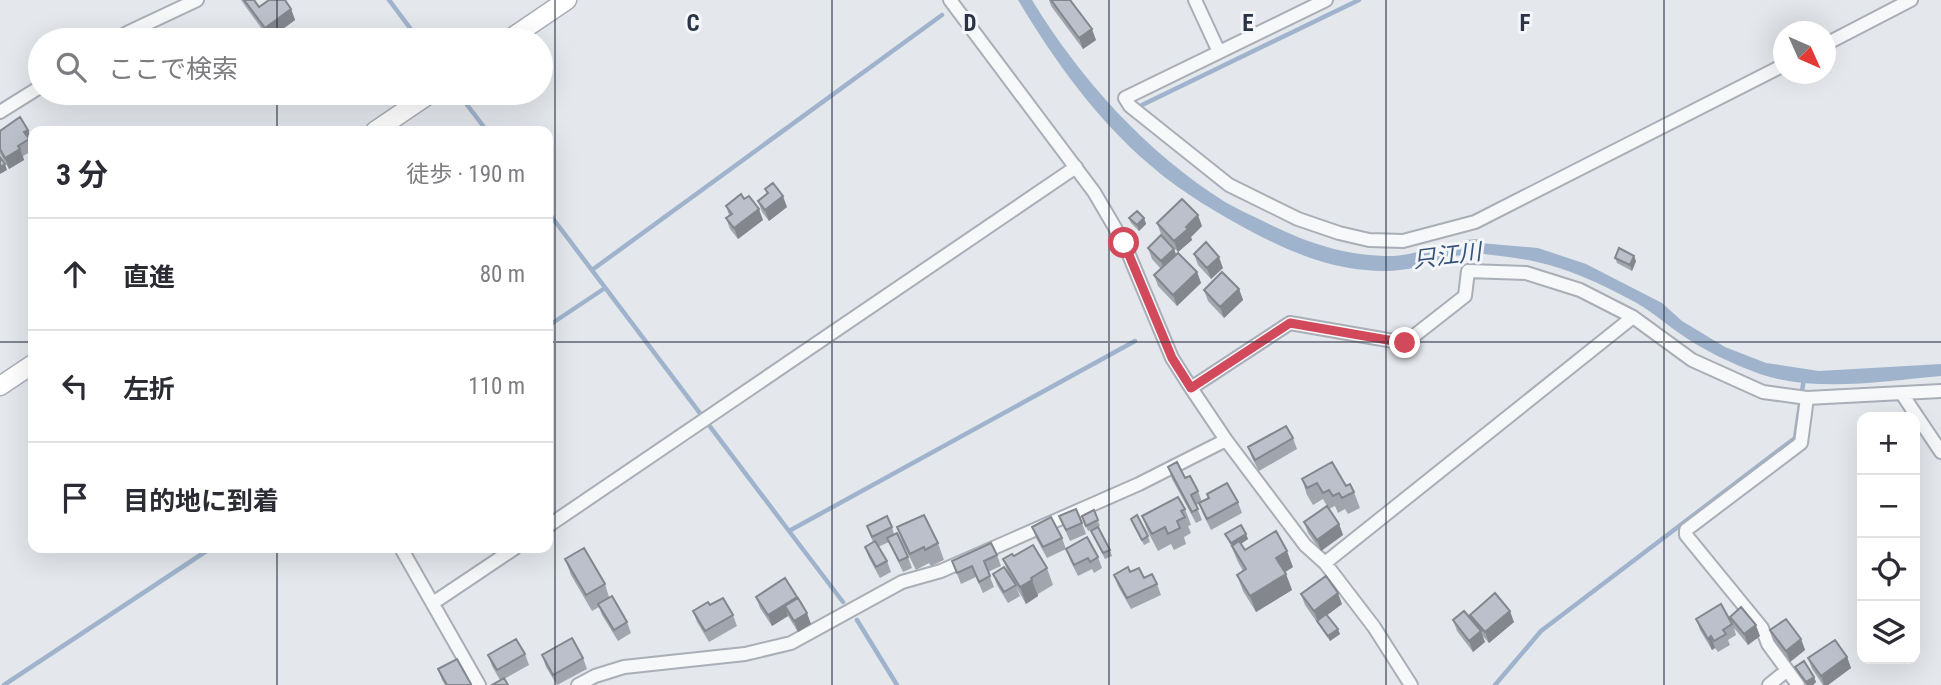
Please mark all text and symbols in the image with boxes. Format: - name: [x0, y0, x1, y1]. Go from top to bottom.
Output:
- text: C: [686, 10, 700, 37]
- text: D: [964, 10, 977, 37]
- text: E: [1242, 10, 1254, 37]
- text: F: [1520, 10, 1531, 37]
- north arrow: [1773, 21, 1836, 84]
- search box: [28, 28, 553, 105]
- icon: search: [52, 48, 90, 86]
- text: ここで検索: [108, 54, 238, 84]
- text: 3 分: [56, 157, 108, 192]
- text: 徒歩 · 190 m: [406, 161, 525, 188]
- route start: [1108, 227, 1139, 258]
- water label: 只江川: [1411, 238, 1486, 274]
- icon: ahead: [56, 255, 94, 293]
- text: 80 m: [480, 261, 525, 288]
- text: 直進: [123, 262, 175, 292]
- route end: [1389, 327, 1420, 358]
- icon: left: [56, 367, 94, 405]
- text: 110 m: [468, 373, 525, 400]
- text: 左折: [123, 374, 175, 404]
- map controls: [1857, 412, 1920, 664]
- button: +: [1857, 412, 1920, 475]
- button: −: [1857, 475, 1920, 538]
- icon: arrive: [56, 479, 94, 517]
- text: 目的地に到着: [123, 486, 279, 516]
- button: locate: [1857, 538, 1920, 601]
- button: layers: [1857, 601, 1920, 664]

